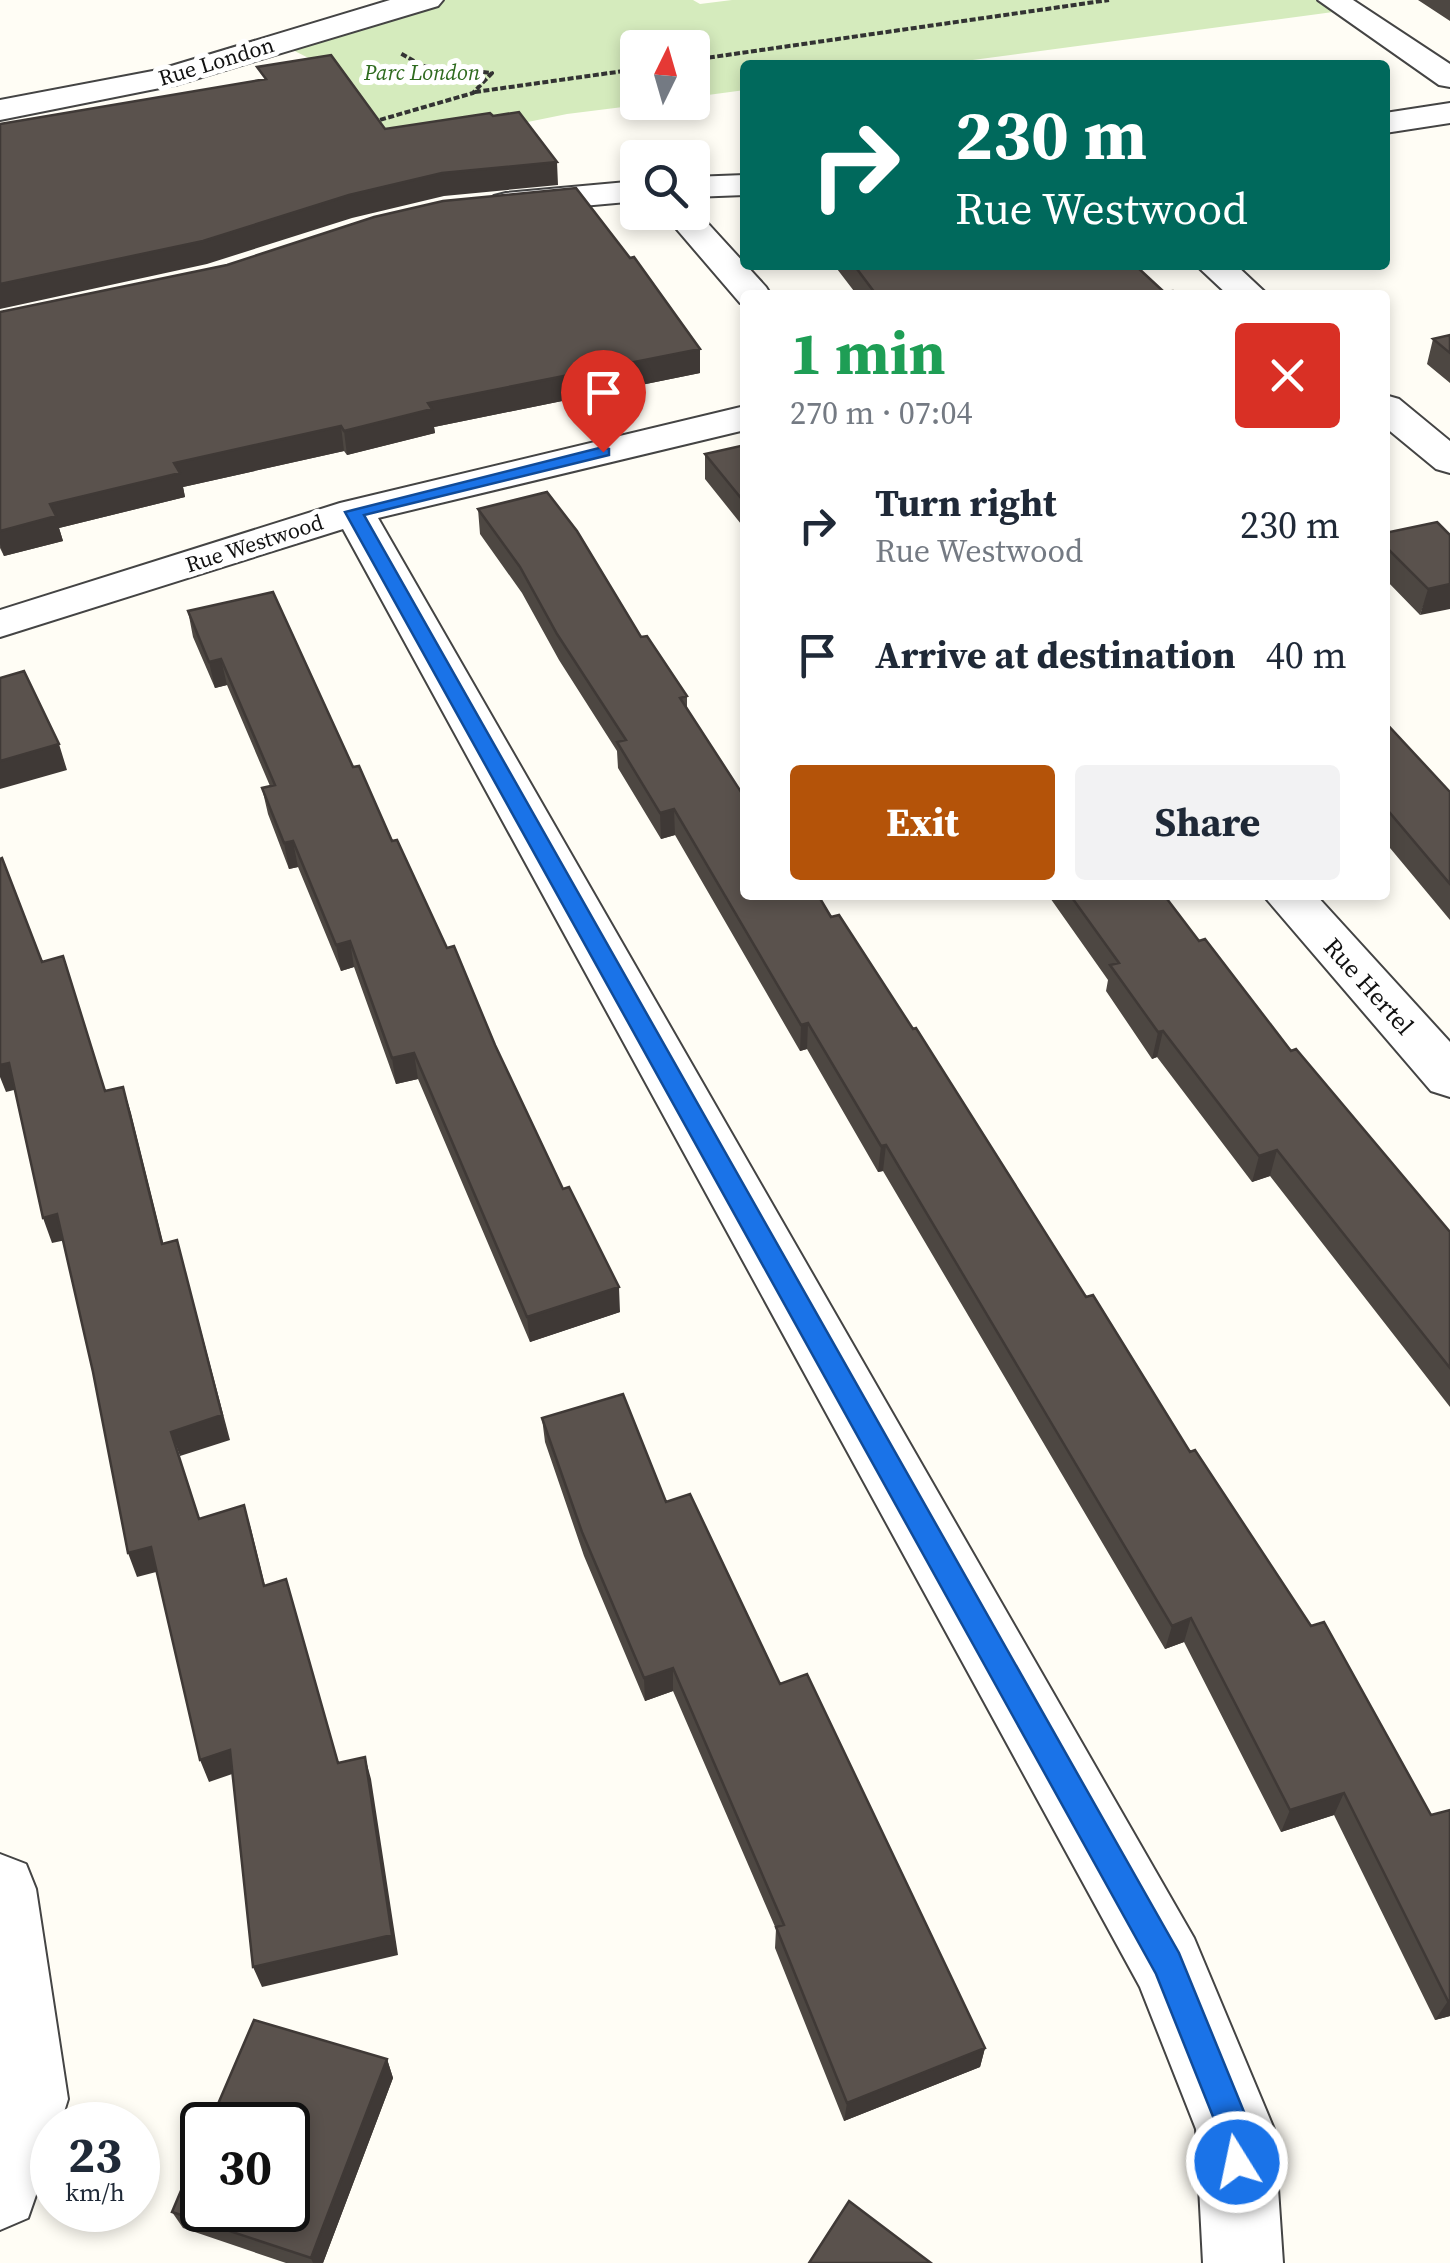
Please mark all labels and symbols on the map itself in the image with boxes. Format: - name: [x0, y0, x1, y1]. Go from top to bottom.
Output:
- street label: Rue London: [154, 29, 278, 93]
- north arrow: [620, 30, 710, 120]
- park label: Parc London: [363, 57, 481, 87]
- pin: [561, 350, 646, 453]
- street label: Rue Westwood: [181, 506, 327, 579]
- street label: Rue Hertel: [1316, 930, 1422, 1042]
- speed limit sign: 30: [180, 2102, 310, 2232]
- position arrow: [1185, 2110, 1289, 2214]

